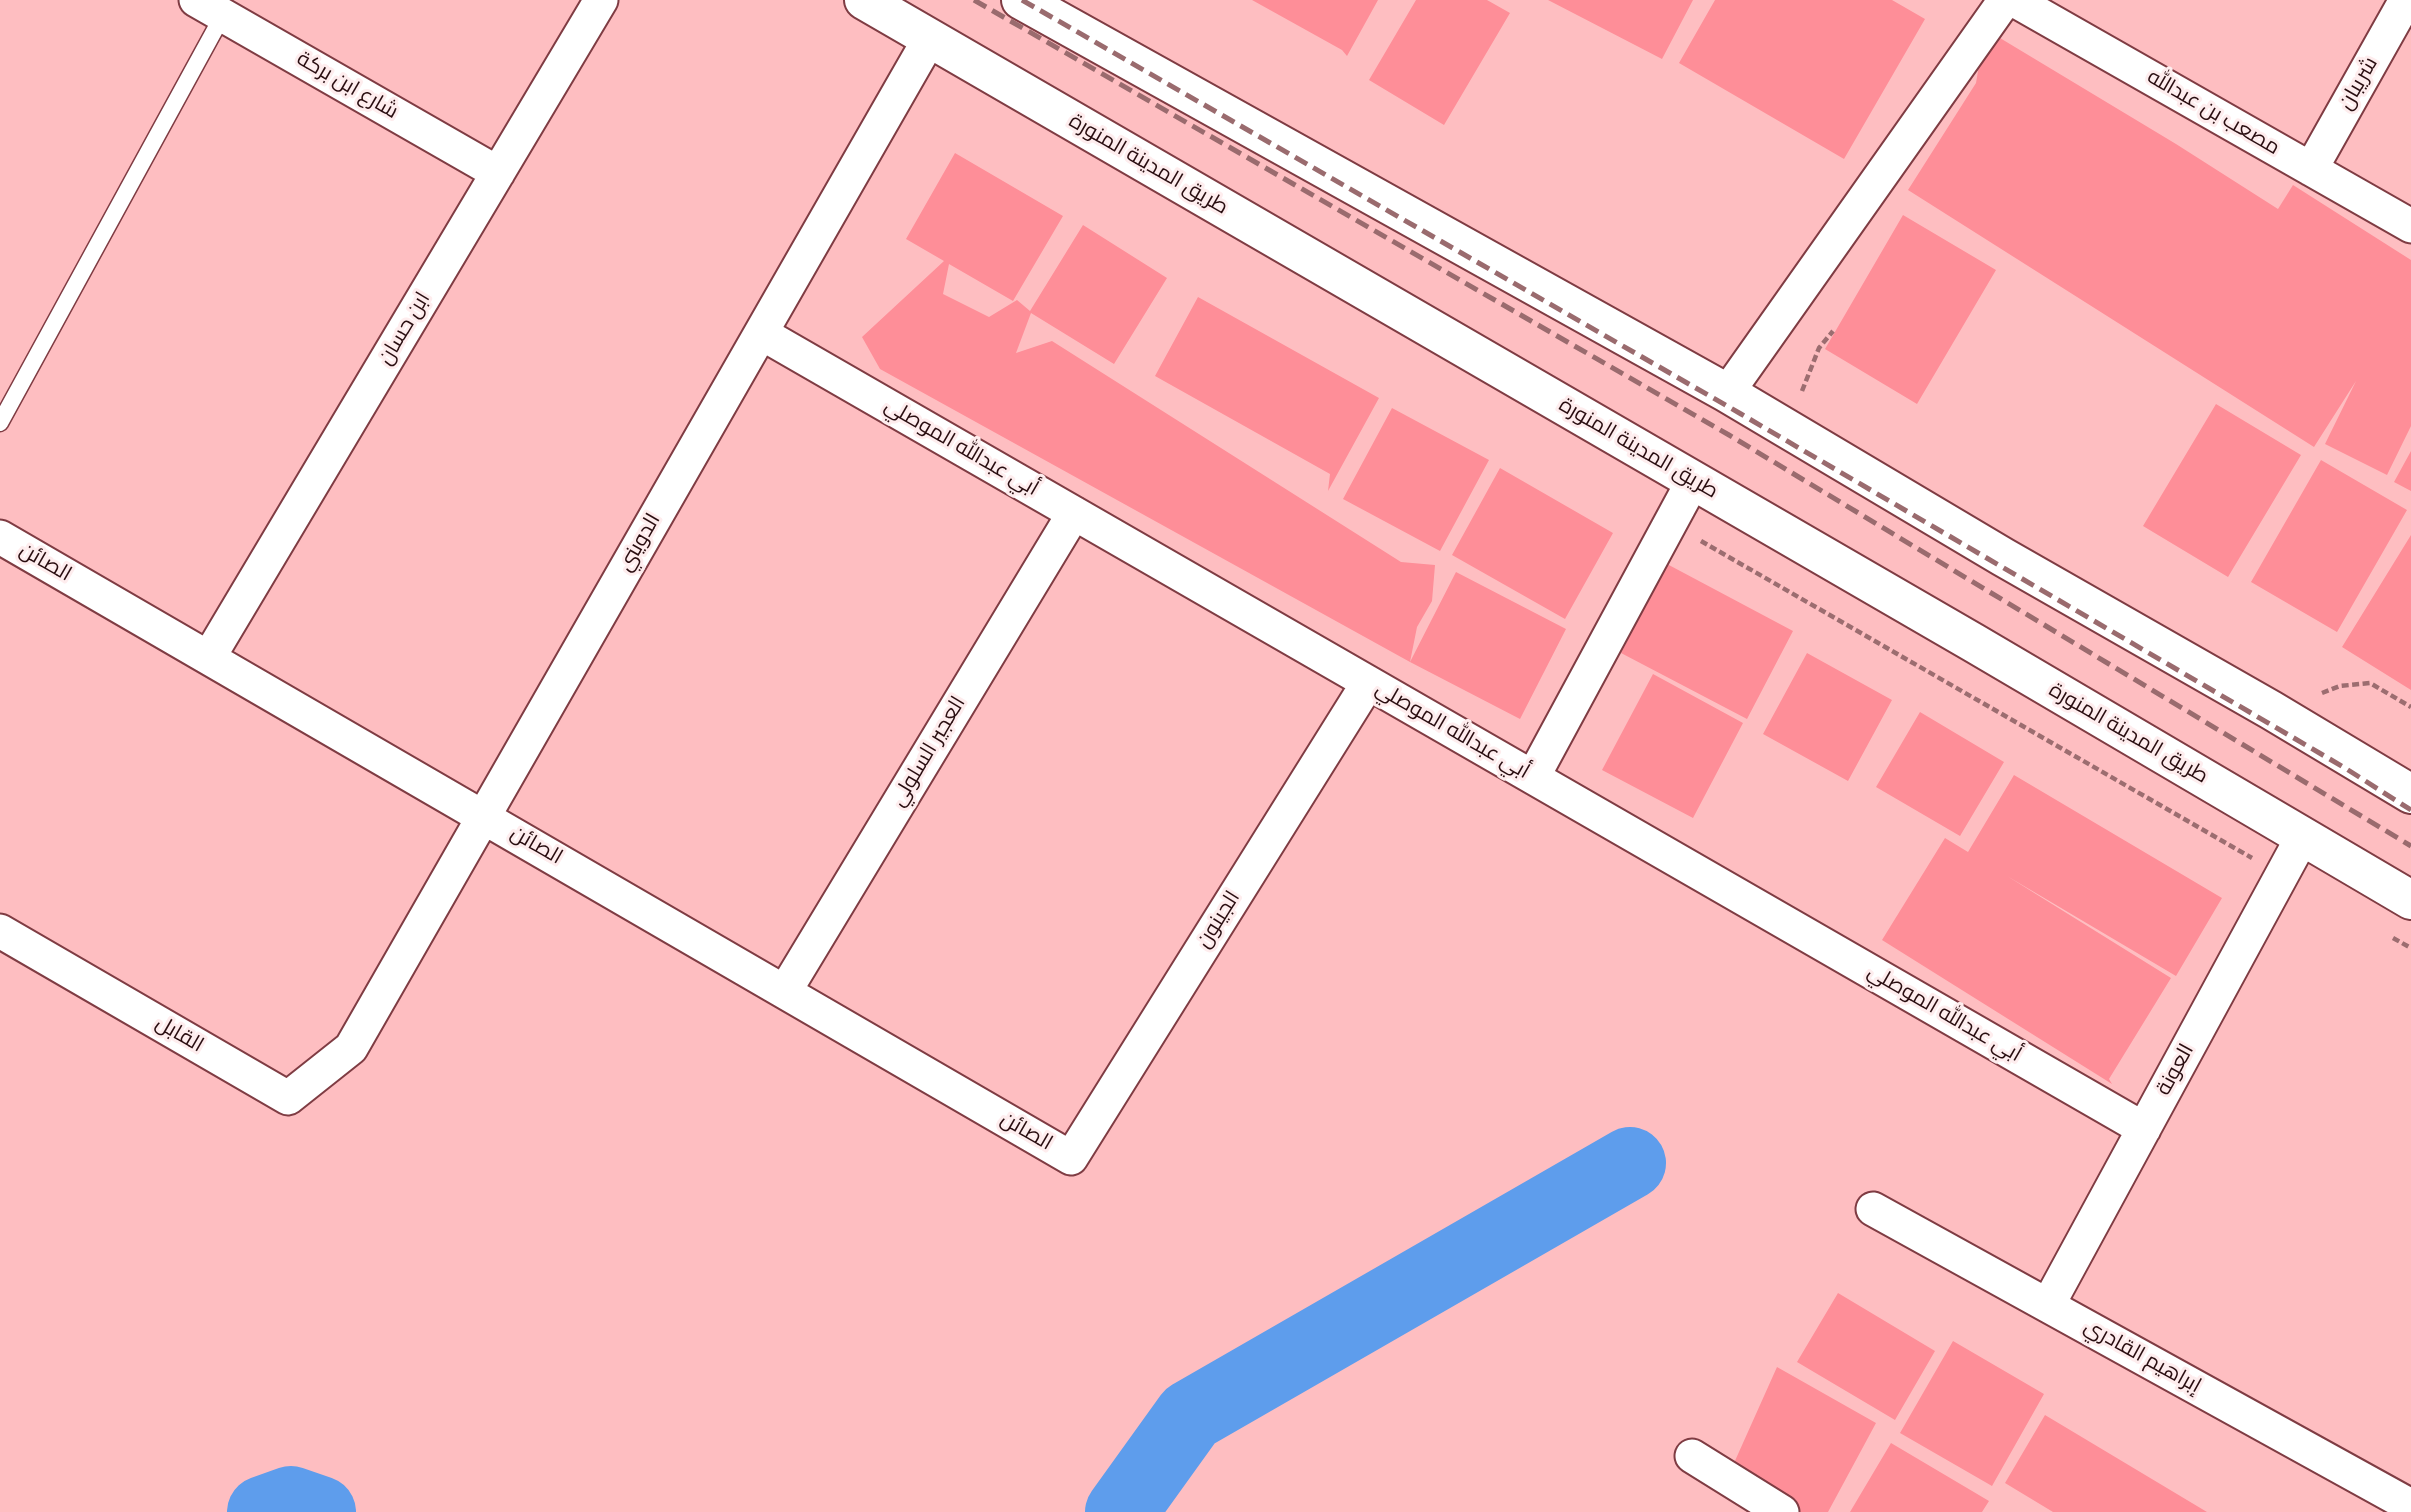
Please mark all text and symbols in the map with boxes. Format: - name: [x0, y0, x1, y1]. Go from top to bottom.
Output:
- street label: شارع ابن بركة: [292, 47, 402, 125]
- street label: شريبان: [2334, 53, 2384, 115]
- street label: مصعب بن عبدالله: [2142, 65, 2284, 161]
- street label: طريق المدينة المنورة: [1064, 109, 1232, 221]
- street label: ابن حسان: [373, 288, 437, 370]
- street label: طريق المدينة المنورة: [1554, 393, 1722, 505]
- street label: أبي عبدالله الموصلي: [879, 394, 1043, 502]
- street label: الدويني: [613, 509, 667, 577]
- street label: الصائن: [15, 538, 75, 588]
- street label: أبي عبدالله الموصلي: [1370, 677, 1534, 785]
- street label: طريق المدينة المنورة: [2044, 678, 2212, 790]
- street label: العجير السلولي: [886, 692, 972, 812]
- street label: الصائن: [506, 821, 566, 871]
- street label: الجينون: [1192, 887, 1246, 953]
- street label: أبي عبدالله الموصلي: [1862, 960, 2026, 1068]
- street label: القابل: [150, 1011, 208, 1059]
- street label: العونة: [2152, 1040, 2200, 1100]
- street label: الصائن: [996, 1107, 1056, 1157]
- street label: إبراهيم القادري: [2079, 1314, 2205, 1400]

